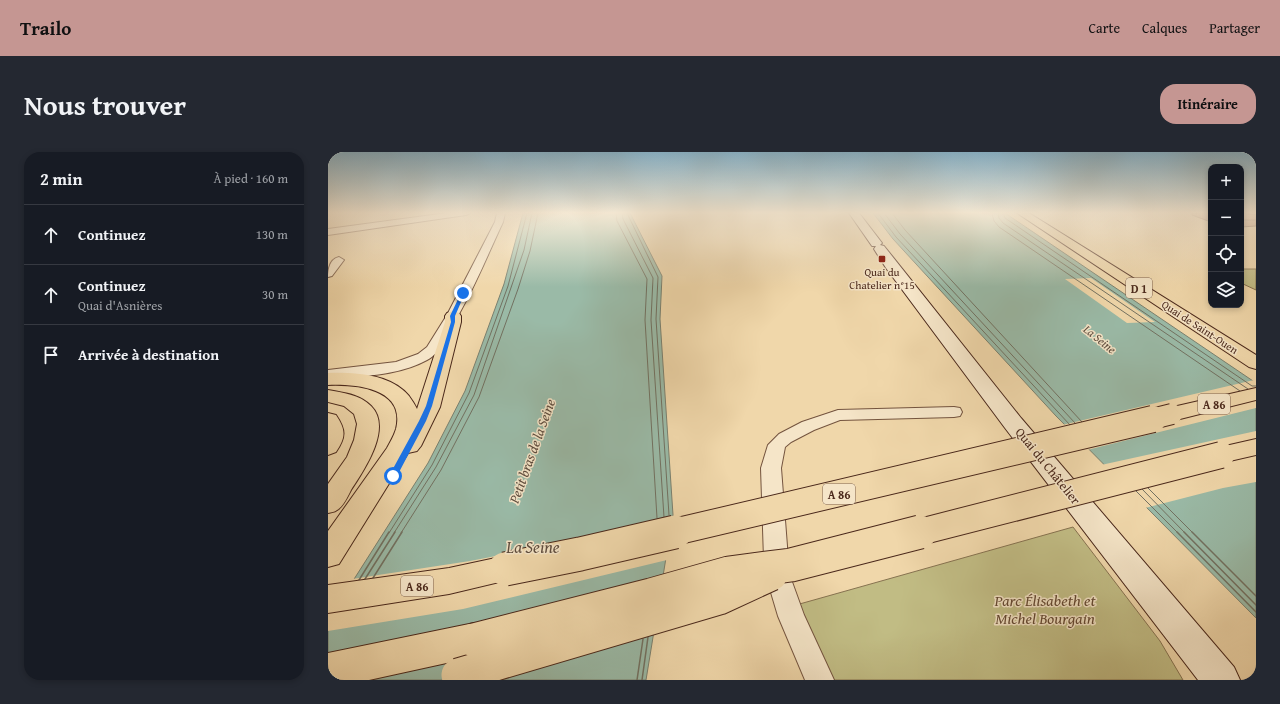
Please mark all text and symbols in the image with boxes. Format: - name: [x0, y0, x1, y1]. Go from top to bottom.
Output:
- text: Trailo: [20, 14, 71, 42]
- text: Carte: [1088, 18, 1120, 38]
- text: Calques: [1142, 18, 1187, 38]
- text: Partager: [1209, 18, 1260, 38]
- text: Nous trouver: [24, 84, 186, 125]
- button: Itinéraire: [1160, 84, 1256, 124]
- map controls: [1208, 164, 1244, 308]
- button: +: [1208, 164, 1244, 200]
- text: 2 min: [40, 166, 82, 191]
- text: À pied · 160 m: [213, 169, 288, 188]
- button: −: [1208, 200, 1244, 236]
- icon: ahead: [40, 224, 62, 246]
- text: Continuez: [78, 224, 146, 245]
- text: 130 m: [256, 225, 288, 244]
- button: locate: [1208, 236, 1244, 272]
- marker: Quai du Chatelier n°15: [877, 254, 887, 264]
- place label: Quai du Chatelier n°15: [849, 264, 915, 293]
- button: layers: [1208, 272, 1244, 308]
- text: Continuez: [78, 275, 146, 296]
- road number: D 1: [1126, 278, 1152, 298]
- icon: ahead: [40, 284, 62, 306]
- route end: [454, 284, 472, 302]
- text: 30 m: [262, 285, 288, 304]
- text: Quai d'Asnières: [78, 296, 162, 315]
- street label: Quai de Saint-Ouen: [1159, 296, 1242, 358]
- water label: La Seine: [1079, 320, 1120, 358]
- icon: arrive: [40, 344, 62, 366]
- text: Arrivée à destination: [78, 344, 219, 365]
- road number: A 86: [1198, 394, 1230, 414]
- water label: Petit bras de la Seine: [504, 396, 560, 507]
- street label: Quai du Châtelier: [1011, 423, 1085, 509]
- route start: [384, 467, 402, 485]
- road number: A 86: [823, 484, 855, 504]
- water label: La Seine: [505, 534, 560, 559]
- road number: A 86: [401, 576, 433, 596]
- park label: Parc Élisabeth et Michel Bourgain: [993, 588, 1096, 630]

